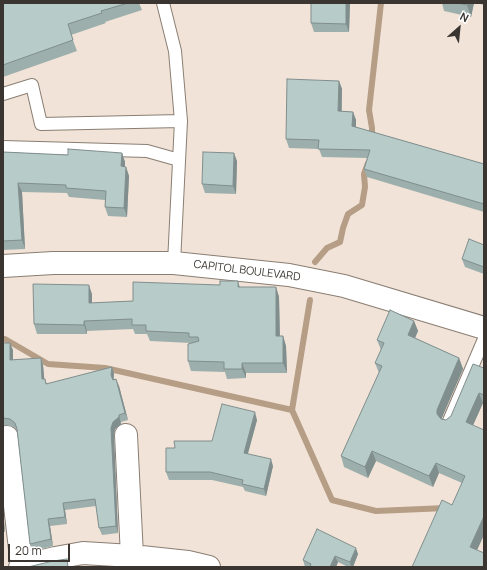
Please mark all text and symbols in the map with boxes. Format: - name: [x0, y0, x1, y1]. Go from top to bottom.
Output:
- north arrow: [439, 8, 479, 48]
- text: N: [458, 8, 472, 25]
- street label: CAPITOL BOULEVARD: [193, 258, 301, 284]
- scale bar: [10, 536, 72, 562]
- text: 20 m: [15, 542, 42, 559]

